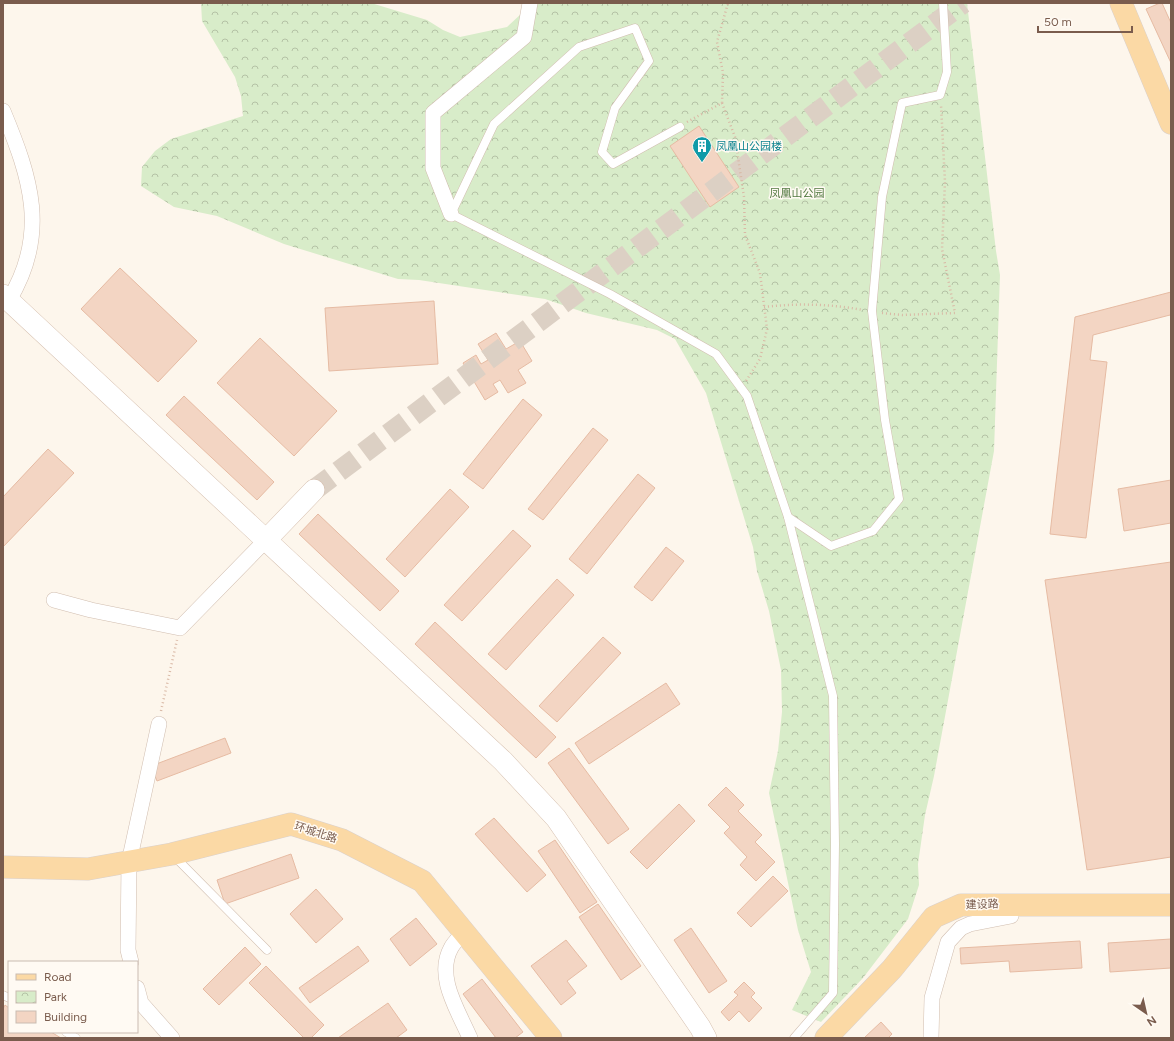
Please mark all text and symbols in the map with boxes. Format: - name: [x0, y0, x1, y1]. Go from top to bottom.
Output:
- scale bar: [1038, 8, 1132, 34]
- text: 50 m: [1044, 15, 1072, 29]
- building icon: 凤凰山公园楼: [691, 135, 713, 163]
- place label: 凤凰山公园楼: [716, 140, 782, 153]
- park label: 凤凰山公园: [770, 187, 825, 200]
- street label: 环城北路: [293, 819, 339, 845]
- street label: 建设路: [965, 897, 999, 912]
- legend: [8, 961, 138, 1033]
- text: Road: [44, 970, 72, 984]
- text: Park: [44, 990, 67, 1004]
- north arrow: [1126, 993, 1166, 1033]
- text: Building: [44, 1010, 87, 1024]
- text: N: [1144, 1013, 1158, 1029]

